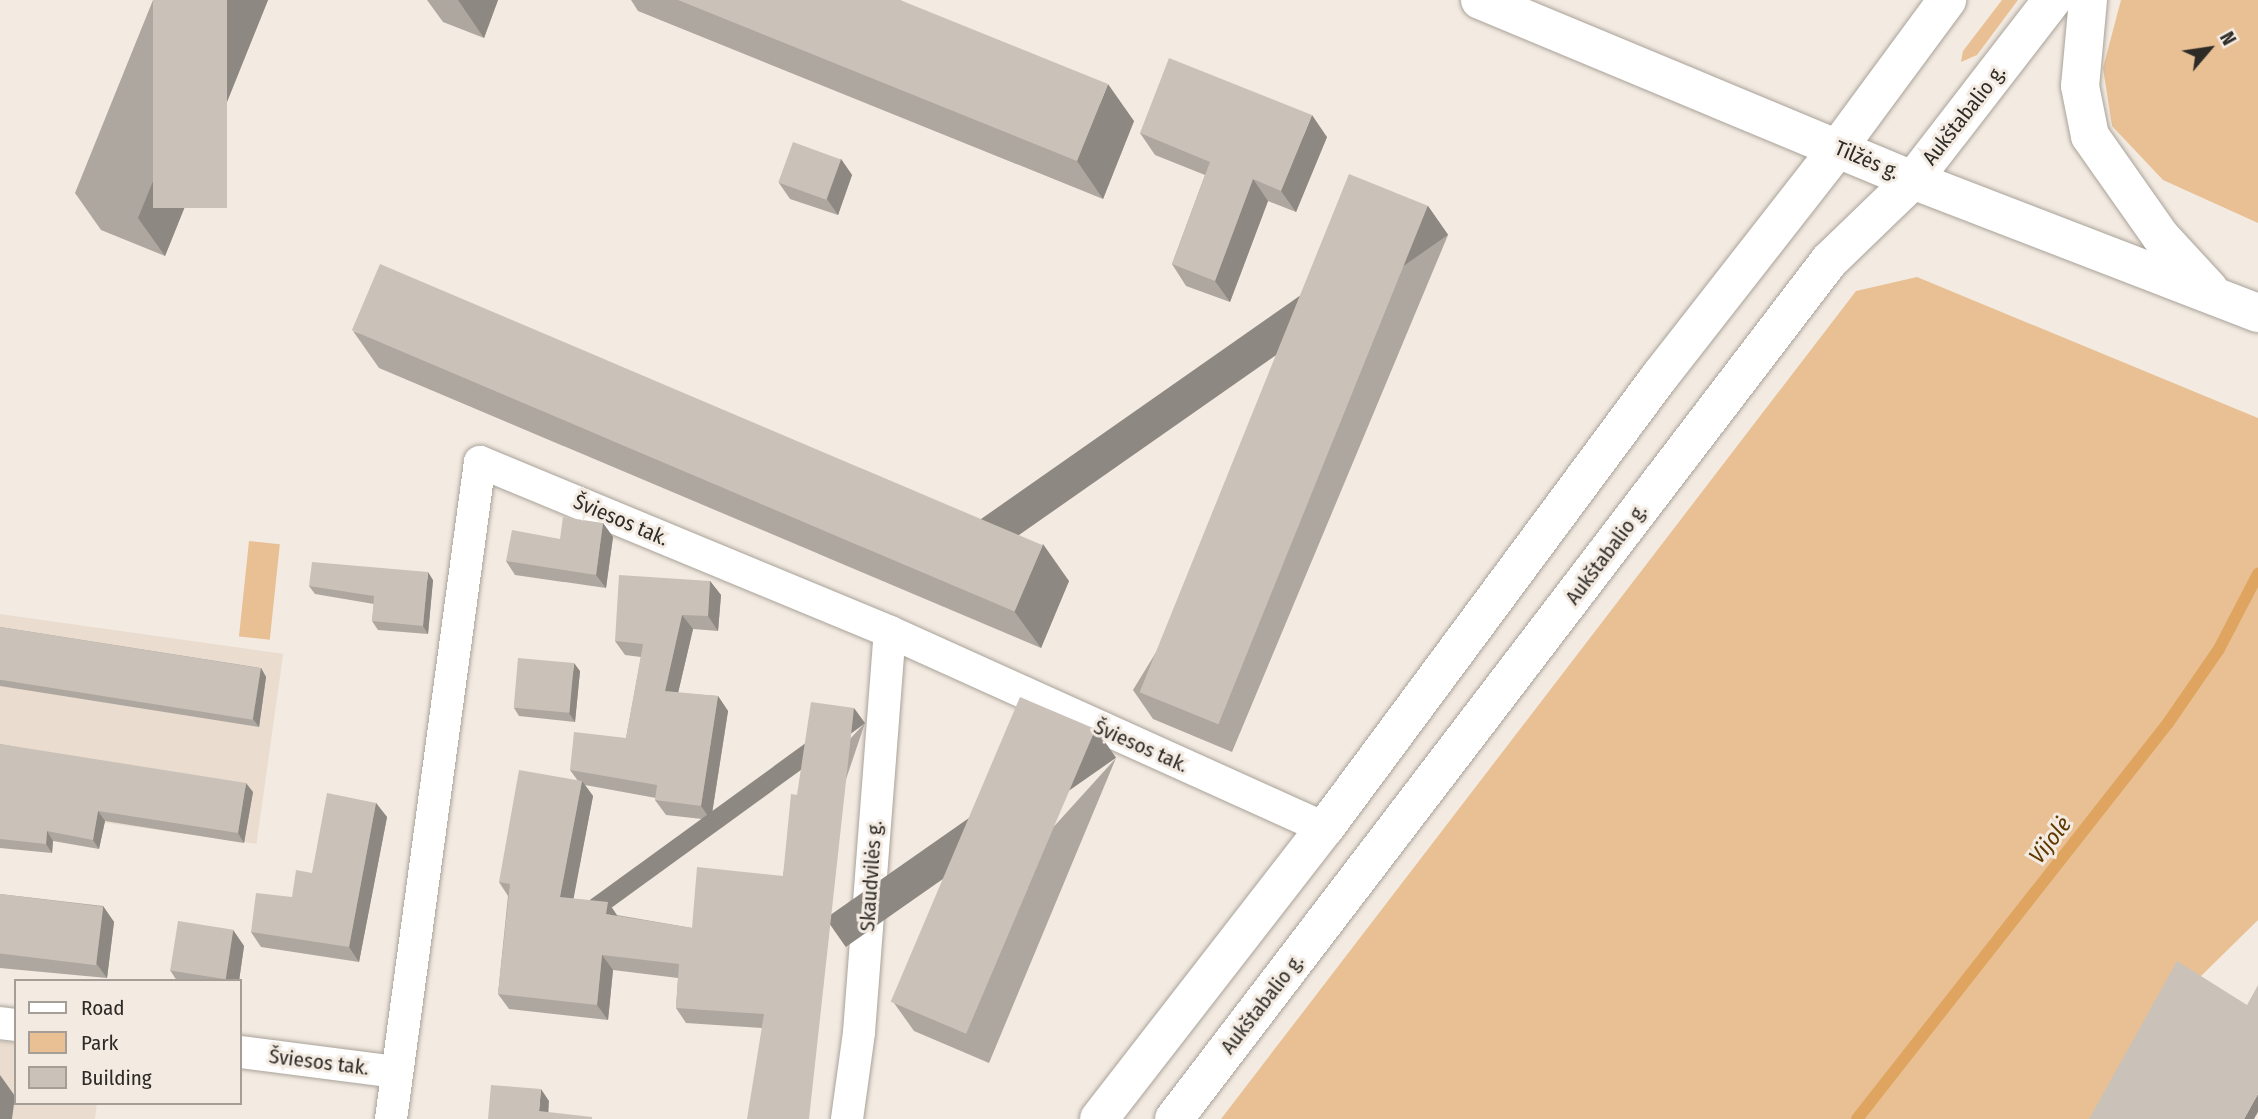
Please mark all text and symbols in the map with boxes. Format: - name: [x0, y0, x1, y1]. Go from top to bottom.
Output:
- north arrow: [2174, 14, 2244, 84]
- text: N: [2215, 28, 2241, 49]
- street label: Aukštabalio g.: [1917, 60, 2011, 170]
- street label: Tilžės g.: [1831, 135, 1903, 185]
- street label: Šviesos tak.: [570, 489, 672, 551]
- street label: Aukštabalio g.: [1560, 499, 1652, 609]
- street label: Šviesos tak.: [1090, 714, 1192, 778]
- water label: Vijolė: [2023, 811, 2077, 869]
- street label: Skaudvilės g.: [855, 820, 887, 932]
- street label: Aukštabalio g.: [1215, 949, 1309, 1059]
- legend: [14, 979, 242, 1105]
- text: Road: [81, 995, 125, 1021]
- text: Park: [81, 1030, 118, 1056]
- street label: Šviesos tak.: [268, 1043, 370, 1081]
- text: Building: [81, 1065, 152, 1091]

